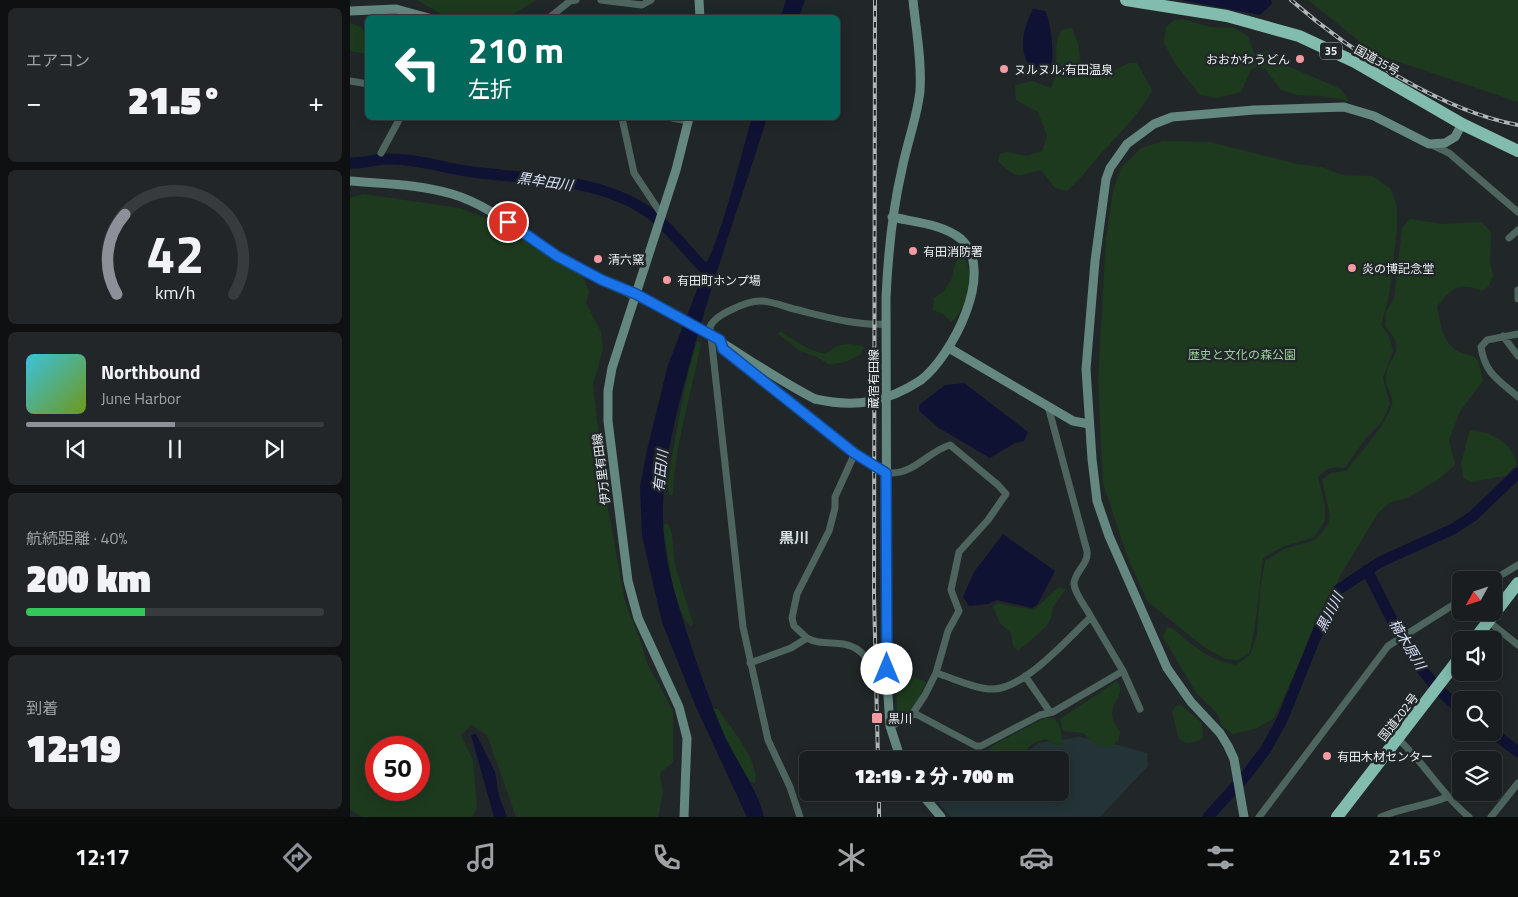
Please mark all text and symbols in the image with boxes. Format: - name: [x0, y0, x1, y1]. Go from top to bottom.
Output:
- text: 210 m: [468, 23, 564, 77]
- icon: left: [385, 35, 450, 100]
- street label: 国道35号: [1351, 40, 1403, 80]
- road number: 35: [1320, 42, 1342, 59]
- text: エアコン: [26, 48, 90, 72]
- place label: おおかわうどん: [1206, 50, 1290, 69]
- marker: おおかわうどん: [1294, 53, 1306, 65]
- place label: ヌルヌル;有田温泉: [1014, 60, 1113, 79]
- marker: ヌルヌル;有田温泉: [998, 63, 1010, 75]
- text: 21.5°: [128, 71, 222, 129]
- text: 左折: [468, 72, 512, 106]
- text: −: [26, 80, 42, 123]
- text: +: [308, 80, 324, 123]
- water label: 黒牟田川: [516, 167, 576, 196]
- pin: [487, 201, 529, 243]
- icon: arrive: [494, 208, 522, 236]
- text: 42: [146, 214, 204, 293]
- place label: 有田消防署: [923, 242, 983, 261]
- marker: 有田消防署: [907, 245, 919, 257]
- place label: 清六窯: [608, 250, 644, 269]
- marker: 清六窯: [592, 253, 604, 265]
- place label: 炎の博記念堂: [1362, 259, 1434, 278]
- marker: 炎の博記念堂: [1346, 262, 1358, 274]
- place label: 有田町ホンプ場: [677, 271, 761, 290]
- marker: 有田町ホンプ場: [661, 274, 673, 286]
- text: km/h: [155, 279, 195, 306]
- park label: 歴史と文化の森公園: [1188, 345, 1296, 364]
- street label: 蔵宿有田線: [864, 349, 883, 409]
- text: Northbound: [101, 357, 201, 386]
- text: June Harbor: [101, 386, 181, 410]
- street label: 伊万里有田線: [587, 432, 615, 506]
- icon: previous: [62, 435, 90, 463]
- icon: pause: [161, 435, 189, 463]
- icon: next: [260, 435, 288, 463]
- water label: 有田川: [647, 447, 673, 493]
- text: 航続距離 · 40%: [26, 526, 127, 550]
- district label: 黒川: [779, 526, 809, 549]
- text: 200 km: [26, 549, 151, 607]
- north arrow: [1452, 571, 1502, 621]
- map controls: [1452, 571, 1502, 801]
- water label: 黒川川: [1310, 587, 1349, 635]
- water label: 楠木原川: [1385, 615, 1432, 675]
- button: sound: [1452, 631, 1502, 681]
- position arrow: [860, 642, 912, 694]
- street label: 国道202号: [1373, 689, 1423, 745]
- button: search: [1452, 691, 1502, 741]
- text: 到着: [26, 696, 58, 720]
- place label: 黒川: [888, 709, 912, 728]
- marker: 黒川: [870, 711, 884, 725]
- text: 12:19: [26, 719, 121, 777]
- speed limit sign: 50: [365, 736, 430, 801]
- place label: 有田木材センター: [1337, 747, 1433, 766]
- marker: 有田木材センター: [1321, 750, 1333, 762]
- button: layers: [1452, 751, 1502, 801]
- text: 12:19 · 2 分 · 700 m: [854, 761, 1014, 790]
- text: 12:17: [75, 840, 130, 874]
- icon: directions: [280, 840, 315, 875]
- icon: music: [464, 840, 499, 875]
- icon: phone: [649, 840, 684, 875]
- icon: climate: [834, 840, 869, 875]
- icon: car: [1019, 840, 1054, 875]
- icon: filters: [1203, 840, 1238, 875]
- text: 21.5°: [1388, 840, 1443, 874]

